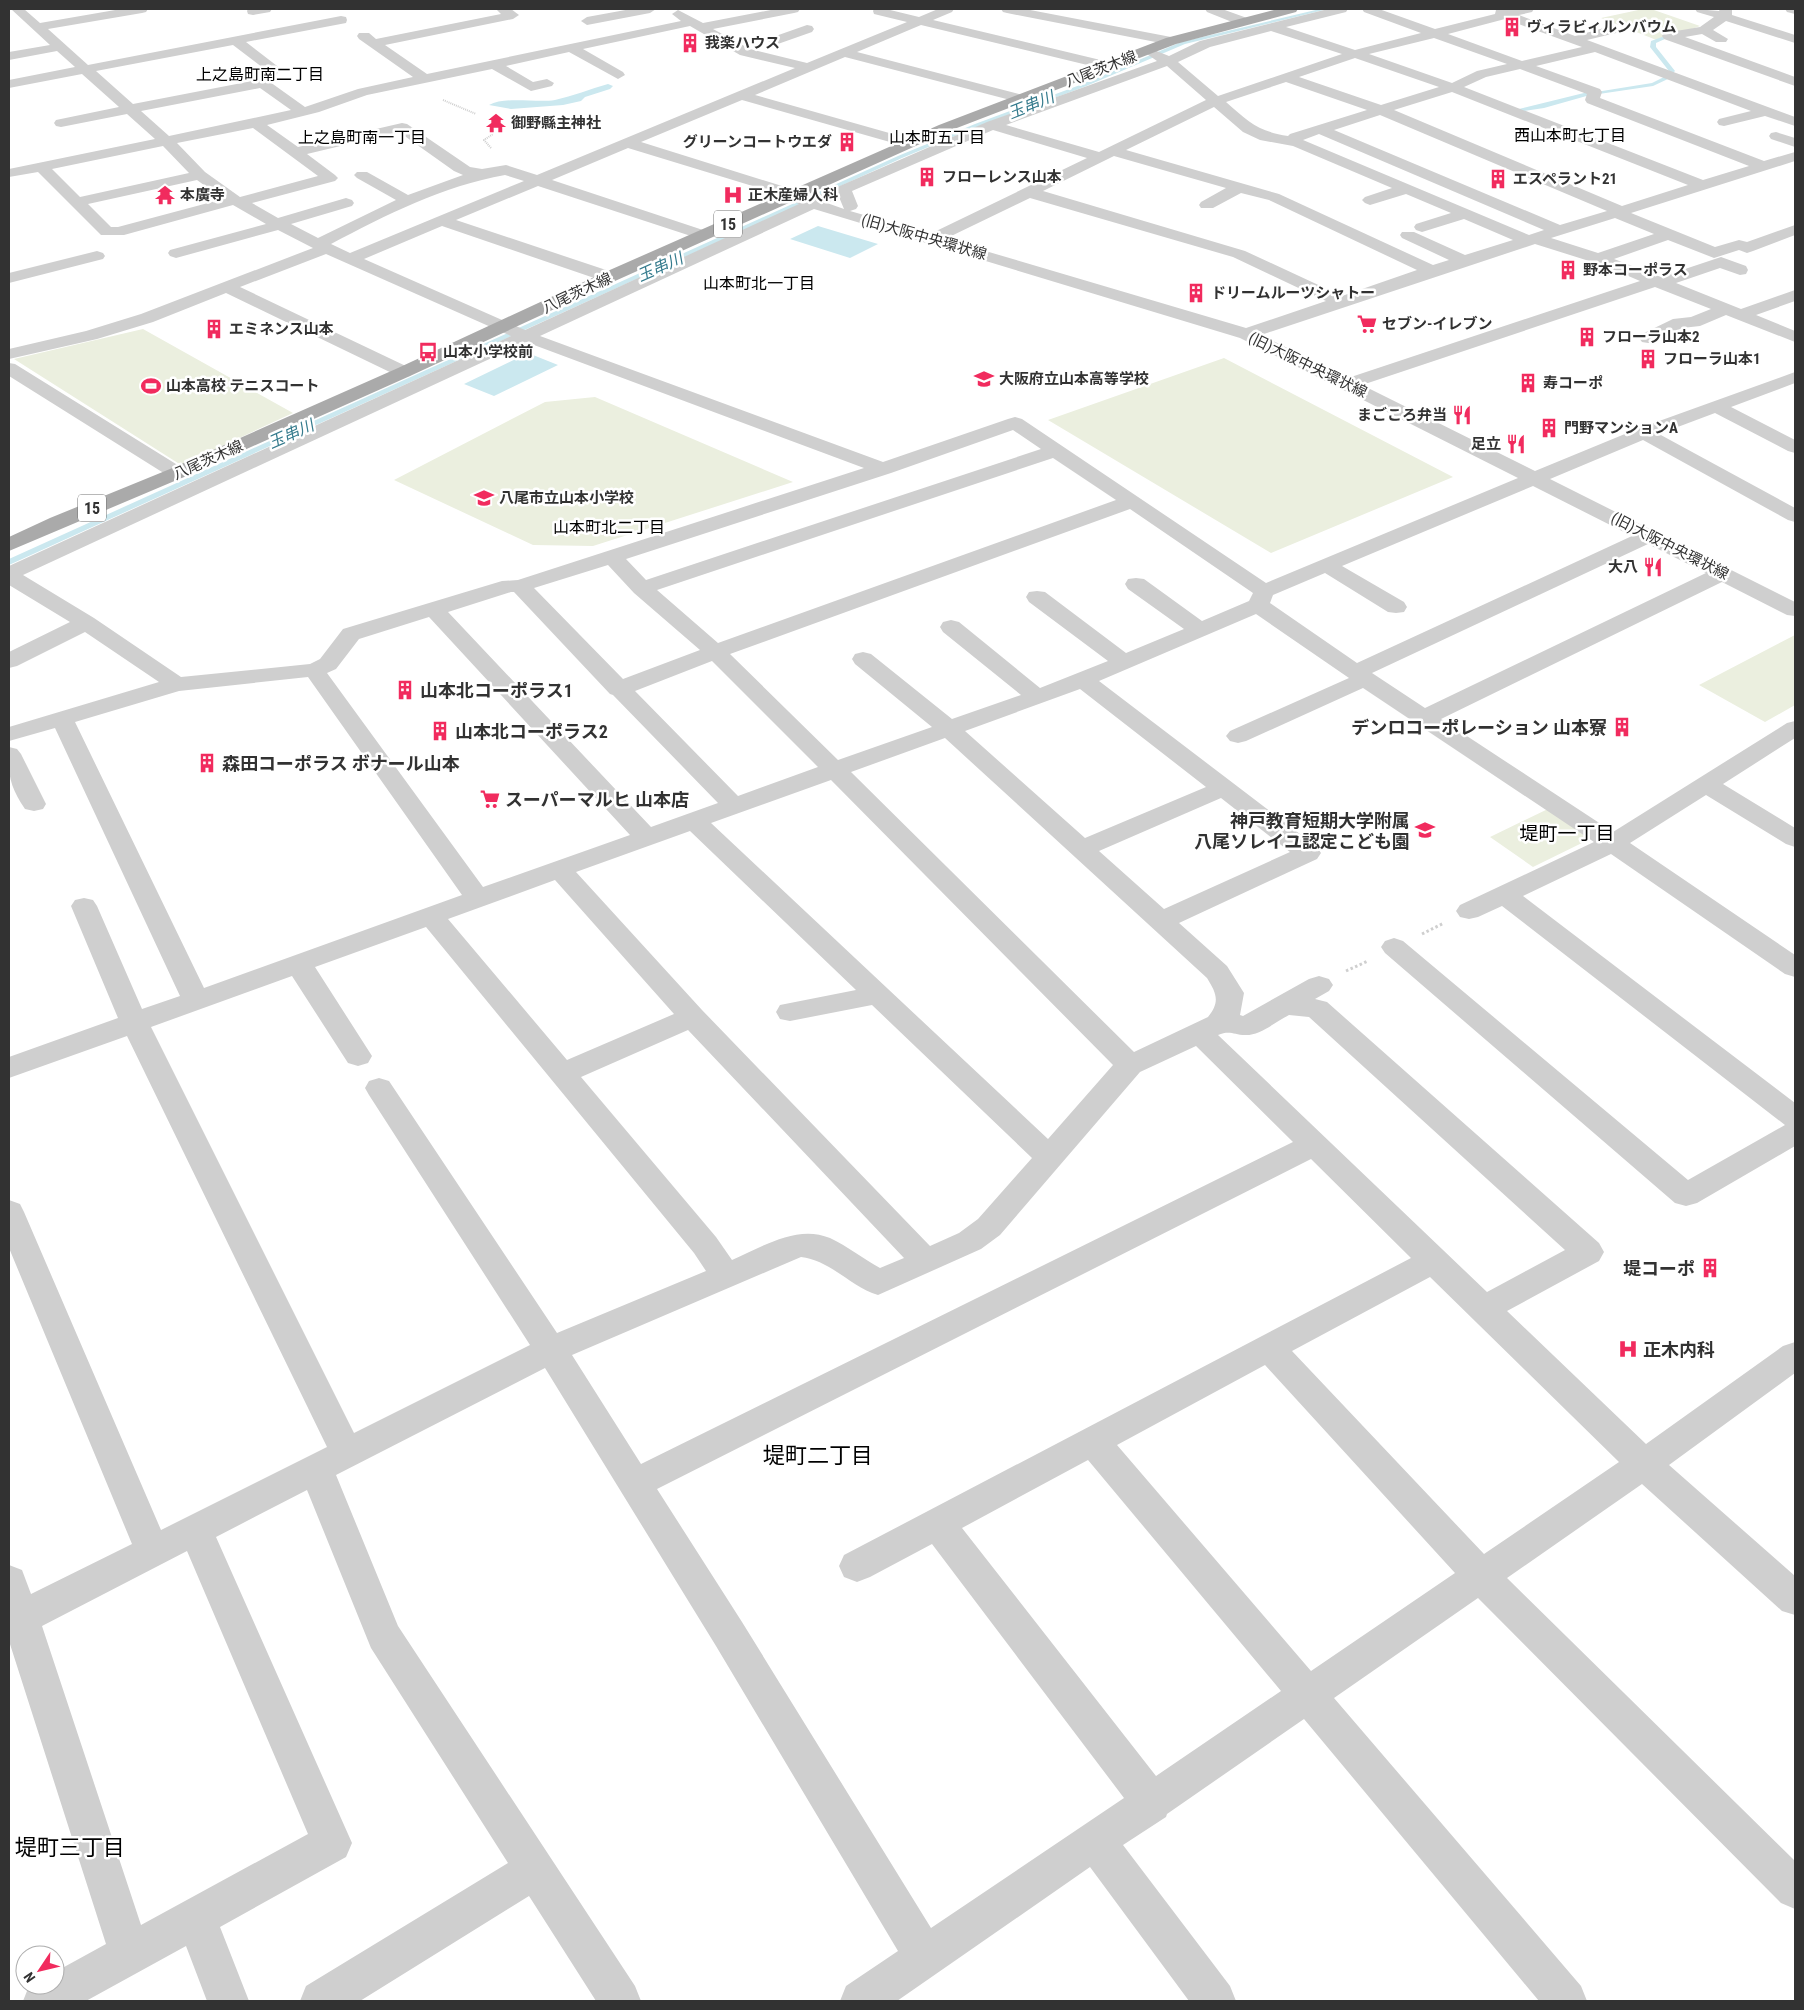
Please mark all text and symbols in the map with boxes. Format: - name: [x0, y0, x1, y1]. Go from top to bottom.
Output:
- building icon: ヴィラビィルンバウム: [1501, 16, 1523, 38]
- place label: ヴィラビィルンバウム: [1527, 18, 1676, 36]
- building icon: 我楽ハウス: [679, 32, 701, 54]
- place label: 我楽ハウス: [705, 34, 780, 52]
- street label: 八尾茨木線: [1063, 47, 1139, 91]
- district label: 上之島町南二丁目: [196, 65, 324, 84]
- water label: 玉串川: [1005, 86, 1059, 123]
- temple icon: 御野縣主神社: [485, 112, 507, 134]
- place label: 御野縣主神社: [511, 114, 601, 132]
- district label: 西山本町七丁目: [1514, 126, 1626, 145]
- district label: 上之島町南一丁目: [298, 128, 426, 147]
- district label: 山本町五丁目: [889, 128, 985, 147]
- building icon: グリーンコートウエダ: [836, 131, 858, 153]
- place label: グリーンコートウエダ: [683, 133, 832, 151]
- building icon: フローレンス山本: [916, 166, 938, 188]
- place label: フローレンス山本: [942, 168, 1062, 186]
- building icon: エスペラント21: [1487, 168, 1509, 190]
- place label: エスペラント21: [1513, 170, 1617, 188]
- temple icon: 本廣寺: [154, 184, 176, 206]
- hospital icon: 正木産婦人科: [722, 184, 744, 206]
- place label: 本廣寺: [180, 186, 225, 204]
- place label: 正木産婦人科: [748, 186, 838, 204]
- road number: 15: [714, 210, 742, 238]
- street label: (旧)大阪中央環状線: [859, 211, 989, 263]
- water label: 玉串川: [634, 248, 688, 285]
- building icon: 野本コーポラス: [1557, 259, 1579, 281]
- place label: 野本コーポラス: [1583, 261, 1688, 279]
- street label: 八尾茨木線: [539, 269, 615, 317]
- district label: 山本町北一丁目: [703, 274, 815, 293]
- building icon: ドリームルーツシャトー: [1185, 282, 1207, 304]
- place label: ドリームルーツシャトー: [1211, 284, 1375, 302]
- supermarket icon: セブン-イレブン: [1356, 313, 1378, 335]
- place label: セブン-イレブン: [1382, 315, 1492, 333]
- building icon: エミネンス山本: [203, 318, 225, 340]
- place label: エミネンス山本: [229, 320, 334, 338]
- building icon: フローラ山本2: [1576, 326, 1598, 348]
- place label: フローラ山本2: [1602, 328, 1700, 346]
- street label: (旧)大阪中央環状線: [1246, 329, 1370, 401]
- bus stop icon: 山本小学校前: [417, 341, 439, 363]
- place label: 山本小学校前: [443, 343, 533, 361]
- building icon: フローラ山本1: [1637, 348, 1659, 370]
- place label: フローラ山本1: [1663, 350, 1761, 368]
- school or university icon: 大阪府立山本高等学校: [973, 368, 995, 390]
- place label: 大阪府立山本高等学校: [999, 370, 1149, 388]
- building icon: 寿コーポ: [1517, 372, 1539, 394]
- place label: 寿コーポ: [1543, 374, 1603, 392]
- sports icon: 山本高校 テニスコート: [140, 375, 162, 397]
- place label: 山本高校 テニスコート: [166, 377, 319, 395]
- restaurant icon: まごころ弁当: [1451, 404, 1473, 426]
- place label: まごころ弁当: [1357, 406, 1447, 424]
- water label: 玉串川: [265, 415, 319, 452]
- building icon: 門野マンションA: [1538, 417, 1560, 439]
- place label: 門野マンションA: [1564, 419, 1678, 437]
- restaurant icon: 足立: [1505, 433, 1527, 455]
- place label: 足立: [1471, 435, 1501, 453]
- street label: 八尾茨木線: [170, 437, 246, 483]
- school or university icon: 八尾市立山本小学校: [473, 487, 495, 509]
- place label: 八尾市立山本小学校: [499, 489, 634, 507]
- road number: 15: [78, 494, 106, 522]
- street label: (旧)大阪中央環状線: [1608, 509, 1732, 583]
- district label: 山本町北二丁目: [553, 518, 665, 537]
- restaurant icon: 大八: [1642, 556, 1664, 578]
- place label: 大八: [1608, 558, 1638, 576]
- building icon: 山本北コーポラス1: [394, 679, 416, 701]
- place label: 山本北コーポラス1: [420, 680, 573, 701]
- building icon: デンロコーポレーション 山本寮: [1611, 716, 1633, 738]
- place label: デンロコーポレーション 山本寮: [1351, 717, 1607, 738]
- building icon: 山本北コーポラス2: [429, 720, 451, 742]
- place label: 山本北コーポラス2: [455, 721, 608, 742]
- building icon: 森田コーポラス ボナール山本: [196, 752, 218, 774]
- place label: 森田コーポラス ボナール山本: [222, 753, 460, 774]
- supermarket icon: スーパーマルヒ 山本店: [479, 788, 501, 810]
- place label: スーパーマルヒ 山本店: [505, 789, 689, 810]
- place label: 神戸教育短期大学附属 八尾ソレイユ認定こども園: [1194, 810, 1410, 852]
- school or university icon: 神戸教育短期大学附属 八尾ソレイユ認定こども園: [1414, 819, 1436, 841]
- district label: 堤町一丁目: [1519, 822, 1615, 845]
- building icon: 堤コーポ: [1699, 1257, 1721, 1279]
- place label: 堤コーポ: [1623, 1258, 1695, 1279]
- hospital icon: 正木内科: [1617, 1338, 1639, 1360]
- place label: 正木内科: [1643, 1339, 1715, 1360]
- district label: 堤町二丁目: [763, 1443, 873, 1468]
- district label: 堤町三丁目: [15, 1835, 125, 1860]
- north arrow: [15, 1945, 65, 1995]
- text: N: [20, 1969, 38, 1986]

